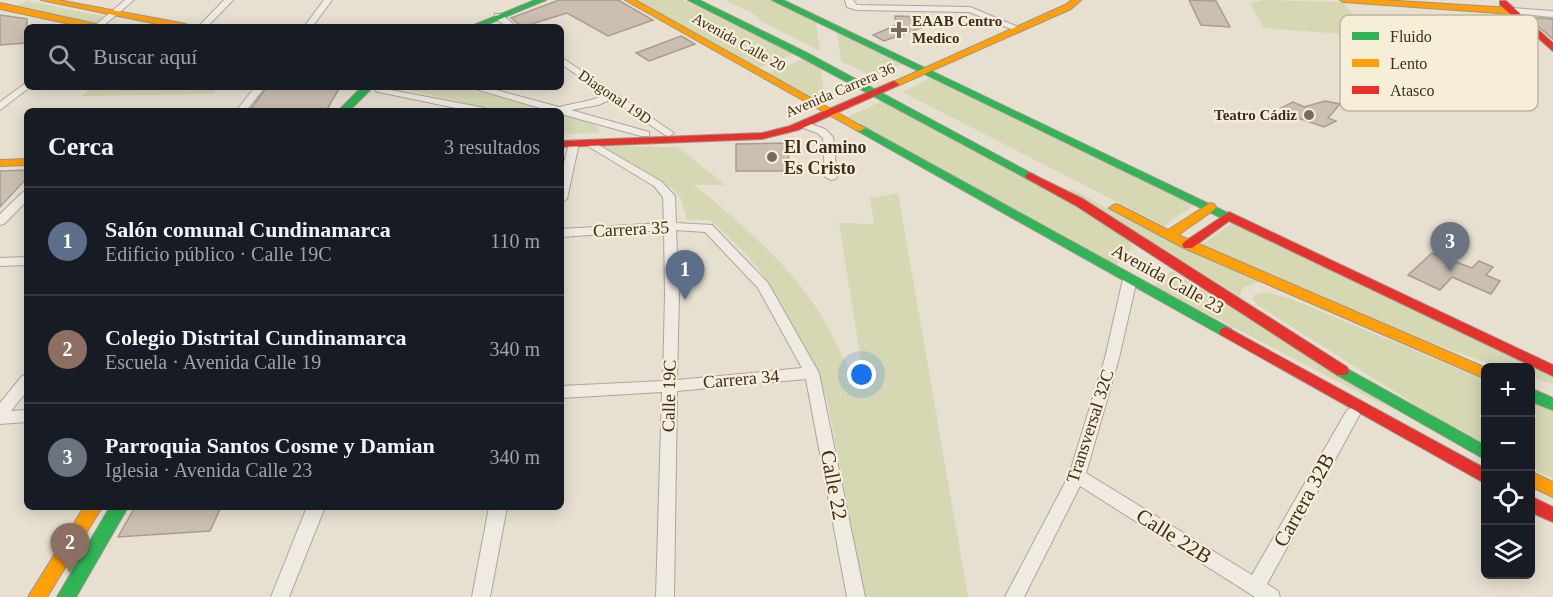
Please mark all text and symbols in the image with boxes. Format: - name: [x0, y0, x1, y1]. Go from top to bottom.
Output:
- street label: Avenida Calle 20: [690, 10, 788, 74]
- place label: EAAB Centro Medico: [912, 13, 1002, 46]
- legend: [1340, 15, 1538, 111]
- marker: EAAB Centro Medico: [890, 21, 908, 39]
- search box: [24, 24, 564, 90]
- text: Fluido: [1390, 28, 1432, 45]
- icon: search: [45, 41, 78, 74]
- text: Buscar aquí: [93, 44, 197, 69]
- text: Lento: [1390, 55, 1427, 72]
- street label: Avenida Carrera 36: [783, 60, 898, 120]
- street label: Diagonal 19D: [575, 67, 655, 127]
- text: Atasco: [1390, 82, 1434, 99]
- place label: Teatro Cádiz: [1214, 107, 1297, 123]
- marker: Teatro Cádiz: [1302, 108, 1316, 122]
- text: Cerca: [48, 132, 114, 161]
- text: 3 resultados: [444, 136, 540, 158]
- place label: El Camino Es Cristo: [784, 137, 867, 178]
- marker: El Camino Es Cristo: [765, 150, 779, 164]
- text: Salón comunal Cundinamarca: [105, 217, 391, 242]
- street label: Carrera 35: [592, 217, 670, 241]
- pin: 3: [1430, 222, 1470, 272]
- text: 1: [63, 230, 73, 252]
- text: 110 m: [490, 230, 540, 252]
- street label: Avenida Calle 23: [1109, 240, 1227, 318]
- text: Edificio público · Calle 19C: [105, 243, 332, 265]
- pin: 1: [666, 250, 704, 300]
- text: Colegio Distrital Cundinamarca: [105, 325, 406, 350]
- text: 2: [63, 338, 73, 360]
- text: 340 m: [489, 338, 540, 360]
- text: Escuela · Avenida Calle 19: [105, 351, 321, 373]
- street label: Calle 19C: [658, 360, 680, 432]
- your location: [847, 360, 876, 389]
- map controls: [1481, 363, 1535, 579]
- button: +: [1481, 363, 1535, 417]
- street label: Carrera 34: [702, 366, 780, 392]
- street label: Transversal 32C: [1062, 367, 1118, 485]
- button: −: [1481, 417, 1535, 471]
- text: Parroquia Santos Cosme y Damian: [105, 433, 435, 458]
- text: 3: [63, 446, 73, 468]
- text: 340 m: [489, 446, 540, 468]
- street label: Calle 22: [815, 448, 853, 522]
- street label: Carrera 32B: [1268, 449, 1340, 551]
- text: Iglesia · Avenida Calle 23: [105, 459, 312, 481]
- button: locate: [1481, 471, 1535, 525]
- street label: Calle 22B: [1132, 503, 1216, 569]
- pin: 2: [50, 524, 90, 573]
- button: layers: [1481, 525, 1535, 579]

